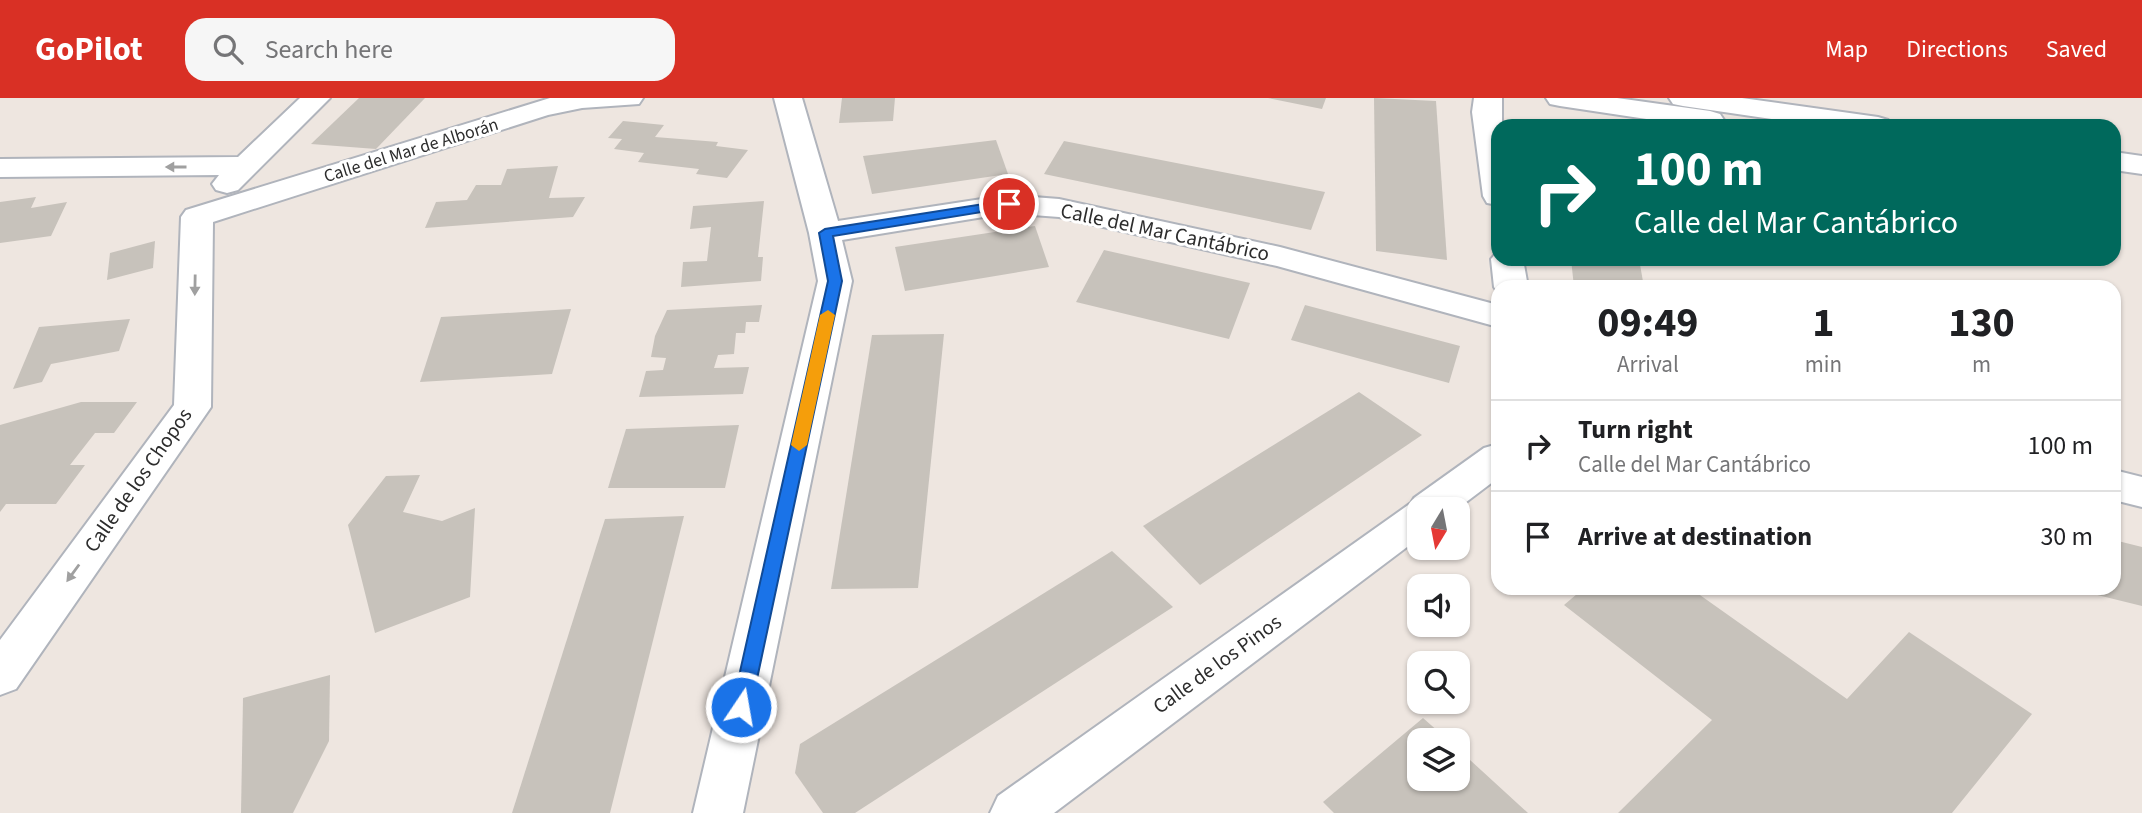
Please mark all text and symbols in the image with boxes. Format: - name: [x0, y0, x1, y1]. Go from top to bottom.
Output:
- search box: [185, 18, 675, 81]
- text: GoPilot: [35, 26, 143, 73]
- icon: search: [209, 30, 247, 68]
- text: Search here: [265, 31, 393, 68]
- text: Map: [1825, 32, 1868, 67]
- text: Directions: [1906, 32, 2008, 67]
- text: Saved: [2046, 32, 2107, 67]
- street label: Calle del Mar de Alborán: [321, 112, 502, 189]
- text: 100 m: [1634, 135, 1763, 205]
- icon: right: [1519, 147, 1610, 238]
- one-way arrow: [165, 161, 187, 173]
- pin: [979, 174, 1039, 234]
- icon: arrive: [990, 185, 1028, 223]
- street label: Calle del Mar Cantábrico: [1058, 195, 1272, 269]
- text: Calle del Mar Cantábrico: [1634, 200, 1958, 246]
- one-way arrow: [190, 275, 201, 297]
- text: 09:49: [1597, 293, 1699, 353]
- text: 1: [1812, 293, 1834, 353]
- text: 130: [1948, 293, 2015, 353]
- text: Arrival: [1617, 348, 1679, 381]
- text: min: [1805, 348, 1842, 381]
- text: m: [1972, 348, 1991, 381]
- street label: Calle de los Chopos: [77, 401, 199, 558]
- text: Turn right: [1578, 411, 1693, 448]
- icon: right: [1519, 427, 1557, 465]
- text: 100 m: [2027, 427, 2093, 464]
- text: Calle del Mar Cantábrico: [1578, 448, 1811, 481]
- north arrow: [1407, 497, 1470, 560]
- map controls: [1407, 497, 1470, 791]
- icon: arrive: [1519, 518, 1557, 556]
- text: Arrive at destination: [1578, 518, 1812, 555]
- text: 30 m: [2040, 518, 2093, 555]
- one-way arrow: [66, 563, 81, 581]
- button: sound: [1407, 574, 1470, 637]
- street label: Calle de los Pinos: [1146, 607, 1288, 721]
- button: search: [1407, 651, 1470, 714]
- position arrow: [704, 670, 778, 744]
- button: layers: [1407, 728, 1470, 791]

